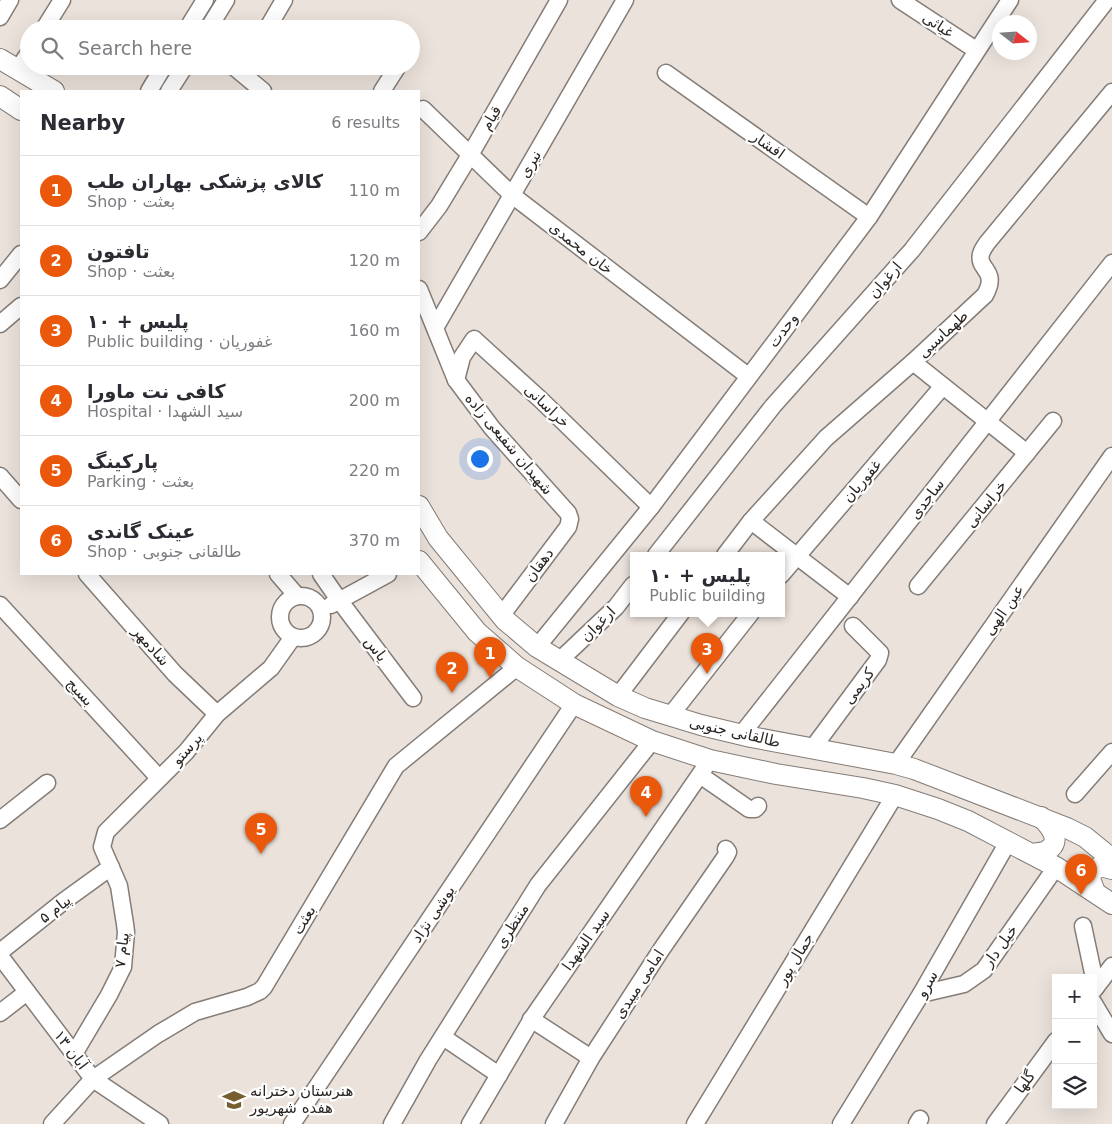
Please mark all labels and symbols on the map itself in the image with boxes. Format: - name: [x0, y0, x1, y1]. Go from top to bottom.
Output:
- street label: غیاثی: [919, 8, 957, 42]
- north arrow: [992, 15, 1037, 60]
- street label: قیام: [477, 102, 505, 134]
- street label: افشار: [747, 127, 788, 163]
- street label: نیری: [515, 147, 545, 181]
- street label: خان محمدی: [546, 218, 616, 278]
- street label: ارغوان: [864, 258, 906, 302]
- street label: طهماسبی: [914, 306, 972, 362]
- street label: وحدت: [764, 309, 802, 351]
- street label: خراسانی: [521, 380, 573, 432]
- street label: شهیدان شفیعی زاده: [461, 390, 557, 498]
- your location: [467, 446, 493, 472]
- street label: غفوریان: [839, 456, 885, 506]
- street label: ساجدی: [906, 475, 948, 523]
- street label: خراسانی: [962, 477, 1010, 531]
- street label: دهقان: [520, 545, 558, 585]
- street label: عین الهی: [980, 581, 1028, 639]
- street label: ارغوان: [577, 603, 619, 645]
- street label: شادمهر: [128, 622, 173, 670]
- street label: یاس: [361, 633, 391, 665]
- pin: 3: [691, 633, 723, 674]
- pin: 1: [474, 637, 506, 678]
- pin: 2: [436, 652, 468, 693]
- street label: کریمی: [840, 664, 879, 708]
- street label: بسیج: [63, 674, 97, 710]
- street label: طالقانی جنوبی: [688, 713, 782, 751]
- street label: پرستو: [167, 729, 207, 770]
- pin: 4: [630, 776, 662, 817]
- pin: 5: [245, 813, 277, 854]
- pin: 6: [1065, 854, 1097, 895]
- street label: یوشی نژاد: [407, 882, 459, 946]
- street label: پیام ۵: [36, 891, 75, 928]
- street label: منتظری: [491, 900, 533, 952]
- street label: بعثت: [288, 902, 320, 938]
- street label: سید الشهدا: [558, 906, 614, 974]
- street label: خیل دار: [978, 921, 1021, 972]
- street label: جمال پور: [772, 930, 818, 990]
- street label: پیام ۷: [111, 931, 134, 969]
- street label: امامی میبدی: [610, 946, 668, 1022]
- street label: سرو: [912, 967, 942, 1002]
- street label: ۱۳ آبان: [50, 1027, 92, 1074]
- street label: گلها: [1011, 1066, 1040, 1097]
- place label: هنرستان دخترانه هفده شهریور: [249, 1082, 353, 1117]
- school or university icon: هنرستان دخترانه هفده شهریور: [221, 1087, 247, 1113]

